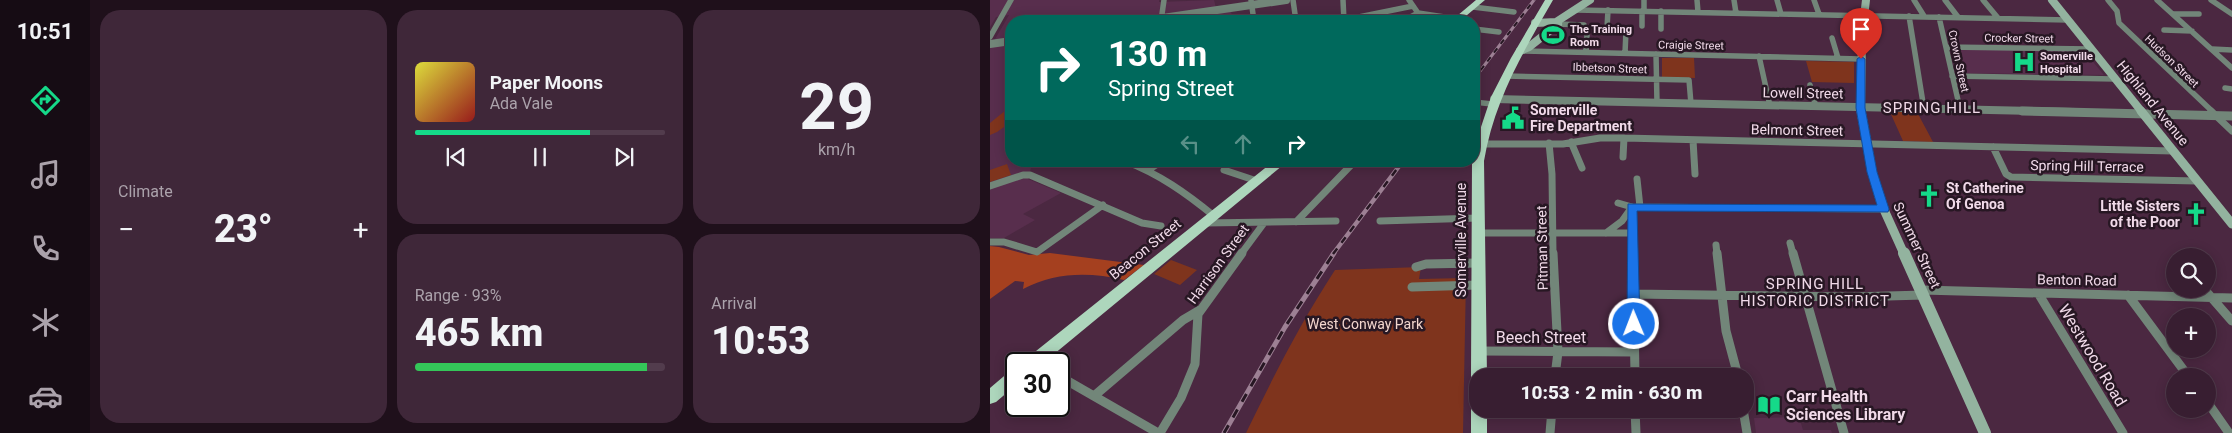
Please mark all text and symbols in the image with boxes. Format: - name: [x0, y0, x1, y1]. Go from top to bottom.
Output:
- pin: [1840, 8, 1882, 59]
- icon: arrive: [1847, 15, 1875, 43]
- text: 10:51: [17, 19, 73, 44]
- sports icon: The Training Room: [1540, 22, 1566, 48]
- place label: The Training Room: [1570, 23, 1632, 49]
- street label: Crown Street: [1946, 29, 1972, 94]
- street label: Crocker Street: [1984, 31, 2054, 46]
- street label: Hudson Street: [2142, 32, 2202, 91]
- text: 130 m: [1108, 34, 1207, 75]
- icon: right: [1025, 35, 1090, 100]
- street label: Craigie Street: [1658, 38, 1724, 53]
- hospital icon: Somerville Hospital: [2011, 49, 2037, 75]
- place label: Somerville Hospital: [2040, 50, 2093, 76]
- street label: Highland Avenue: [2114, 57, 2192, 149]
- street label: Ibbetson Street: [1572, 61, 1648, 76]
- text: 29: [799, 69, 874, 145]
- text: Paper Moons: [490, 71, 603, 94]
- text: Spring Street: [1108, 76, 1234, 101]
- icon: directions: [28, 83, 63, 118]
- street label: Lowell Street: [1763, 84, 1844, 102]
- text: Ada Vale: [490, 94, 553, 113]
- district label: SPRING HILL: [1883, 99, 1981, 117]
- place label: Somerville Fire Department: [1530, 102, 1632, 134]
- public building icon: Somerville Fire Department: [1500, 105, 1526, 131]
- street label: Belmont Street: [1751, 121, 1844, 139]
- icon: left: [1176, 130, 1204, 158]
- icon: ahead: [1229, 130, 1257, 158]
- icon: right: [1282, 130, 1310, 158]
- text: km/h: [818, 140, 855, 159]
- icon: previous: [442, 143, 470, 171]
- icon: pause: [526, 143, 554, 171]
- icon: next: [610, 143, 638, 171]
- icon: music: [28, 157, 63, 192]
- street label: Spring Hill Terrace: [2030, 157, 2144, 175]
- place label: St Catherine Of Genoa: [1946, 180, 2024, 212]
- text: Climate: [118, 182, 173, 201]
- street label: Somerville Avenue: [1453, 183, 1469, 297]
- church icon: St Catherine Of Genoa: [1916, 183, 1942, 209]
- place label: Little Sisters of the Poor: [2100, 198, 2180, 230]
- street label: Summer Street: [1890, 199, 1944, 291]
- church icon: Little Sisters of the Poor: [2183, 201, 2209, 227]
- street label: Pitman Street: [1533, 205, 1551, 291]
- text: 23°: [214, 207, 273, 251]
- text: −: [118, 213, 134, 246]
- text: +: [353, 213, 369, 246]
- street label: Beacon Street: [1106, 215, 1184, 283]
- street label: Harrison Street: [1184, 221, 1252, 307]
- icon: phone: [28, 231, 63, 266]
- map controls: [2166, 248, 2216, 418]
- button: search: [2166, 248, 2216, 298]
- street label: Benton Road: [2037, 271, 2117, 289]
- district label: SPRING HILL HISTORIC DISTRICT: [1740, 275, 1890, 310]
- text: Range · 93%: [415, 286, 501, 305]
- text: Arrival: [711, 294, 757, 313]
- position arrow: [1607, 297, 1659, 349]
- street label: Westwood Road: [2055, 301, 2131, 410]
- icon: climate: [28, 305, 63, 340]
- button: +: [2166, 308, 2216, 358]
- text: 465 km: [415, 311, 543, 355]
- park label: West Conway Park: [1307, 316, 1424, 332]
- text: 10:53: [711, 319, 810, 363]
- street label: Beech Street: [1496, 328, 1586, 347]
- speed limit sign: 30: [1005, 352, 1070, 417]
- button: −: [2166, 368, 2216, 418]
- icon: car: [28, 379, 63, 414]
- text: 10:53 · 2 min · 630 m: [1520, 381, 1703, 404]
- place label: Carr Health Sciences Library: [1786, 387, 1906, 424]
- library icon: Carr Health Sciences Library: [1756, 392, 1782, 418]

